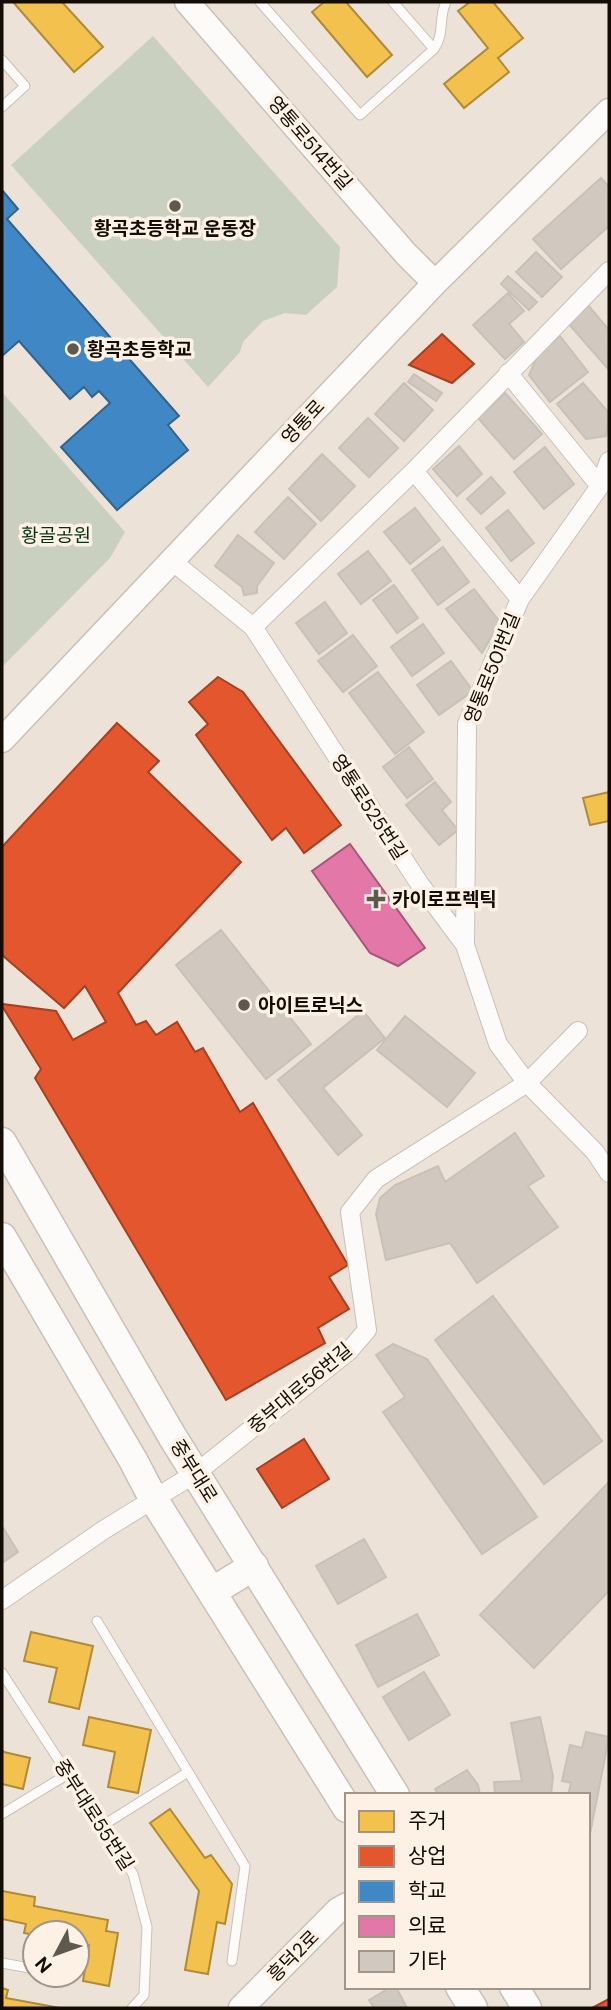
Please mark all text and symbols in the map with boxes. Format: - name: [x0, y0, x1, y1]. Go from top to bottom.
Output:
- street label: 영통로514번길: [262, 91, 358, 195]
- marker: 황곡초등학교 운동장: [167, 198, 183, 214]
- place label: 황곡초등학교 운동장: [94, 216, 256, 241]
- place label: 황곡초등학교: [87, 337, 192, 362]
- marker: 황곡초등학교: [65, 341, 81, 357]
- street label: 영통로: [276, 394, 330, 450]
- park label: 황골공원: [21, 523, 91, 548]
- street label: 영통로501번길: [458, 609, 526, 727]
- street label: 영통로525번길: [326, 749, 412, 865]
- place label: 카이로프렉틱: [392, 887, 497, 912]
- marker: 카이로프렉틱: [366, 889, 386, 909]
- place label: 아이트로닉스: [258, 993, 363, 1018]
- marker: 아이트로닉스: [236, 997, 252, 1013]
- street label: 중부대로56번길: [243, 1337, 357, 1439]
- street label: 중부대로: [165, 1435, 223, 1507]
- street label: 중부대로55번길: [49, 1754, 139, 1876]
- legend: [345, 1793, 590, 1989]
- text: 주거: [408, 1807, 447, 1835]
- text: 상업: [408, 1842, 447, 1870]
- text: 학교: [408, 1877, 447, 1905]
- text: 의료: [408, 1912, 447, 1940]
- north arrow: [21, 1919, 91, 1989]
- street label: 흥덕2로: [262, 1925, 324, 1987]
- text: 기타: [408, 1947, 447, 1975]
- text: N: [30, 1951, 58, 1978]

